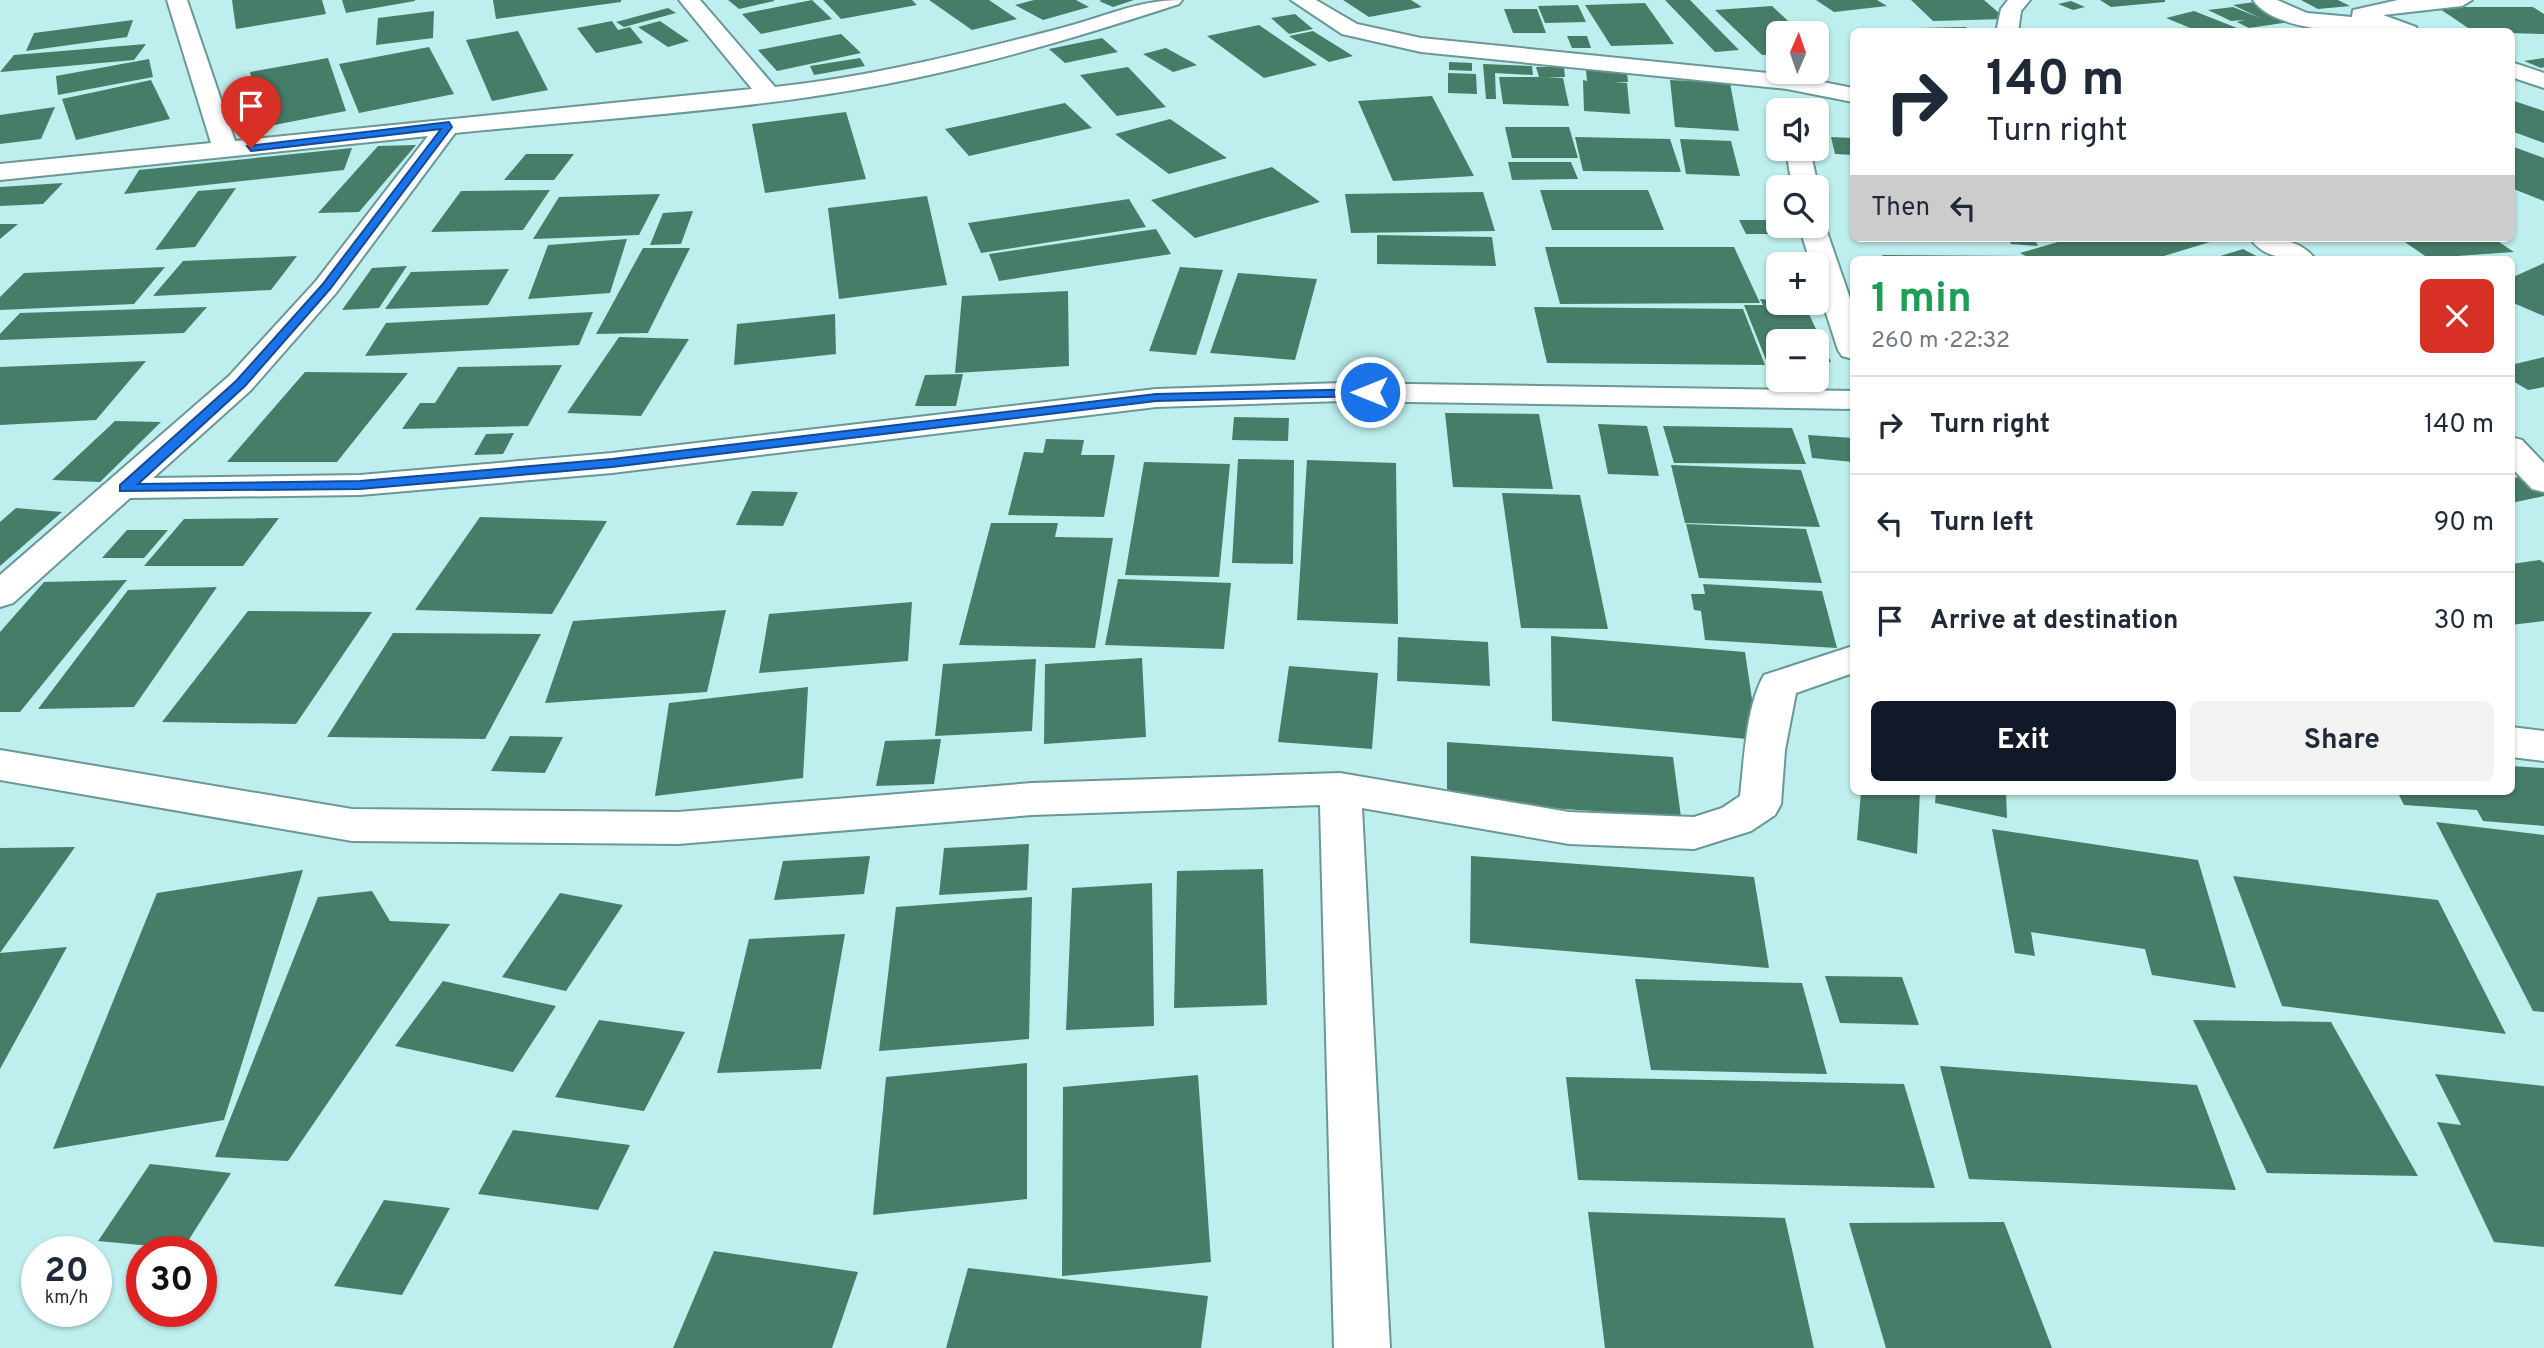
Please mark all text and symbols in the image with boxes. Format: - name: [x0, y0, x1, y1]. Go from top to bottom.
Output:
- north arrow: [1766, 21, 1829, 84]
- map controls: [1766, 21, 1829, 392]
- text: 140 m: [1986, 51, 2125, 113]
- icon: right: [1871, 56, 1962, 147]
- pin: [221, 76, 281, 148]
- icon: arrive: [232, 87, 270, 125]
- button: sound: [1766, 98, 1829, 161]
- text: Turn right: [1986, 112, 2128, 152]
- button: search: [1766, 175, 1829, 238]
- icon: left: [1944, 189, 1982, 227]
- text: Then: [1871, 192, 1930, 225]
- button: +: [1766, 252, 1829, 315]
- text: 1 min: [1871, 274, 1972, 327]
- button: close: [2420, 279, 2494, 353]
- text: 260 m · 22:32: [1871, 327, 2010, 356]
- button: −: [1766, 329, 1829, 392]
- position arrow: [1333, 355, 1407, 429]
- icon: right: [1871, 406, 1909, 444]
- text: Turn right: [1930, 409, 2050, 442]
- text: 140 m: [2424, 409, 2494, 442]
- icon: left: [1871, 504, 1909, 542]
- text: Turn left: [1930, 507, 2034, 540]
- text: 90 m: [2434, 507, 2494, 540]
- icon: arrive: [1871, 602, 1909, 640]
- text: Arrive at destination: [1930, 605, 2178, 638]
- text: 30 m: [2434, 605, 2494, 638]
- button: Exit: [1871, 701, 2176, 781]
- button: Share: [2190, 701, 2494, 781]
- speed limit sign: 30: [126, 1236, 217, 1327]
- text: 20: [44, 1250, 89, 1294]
- text: km/h: [45, 1287, 88, 1310]

